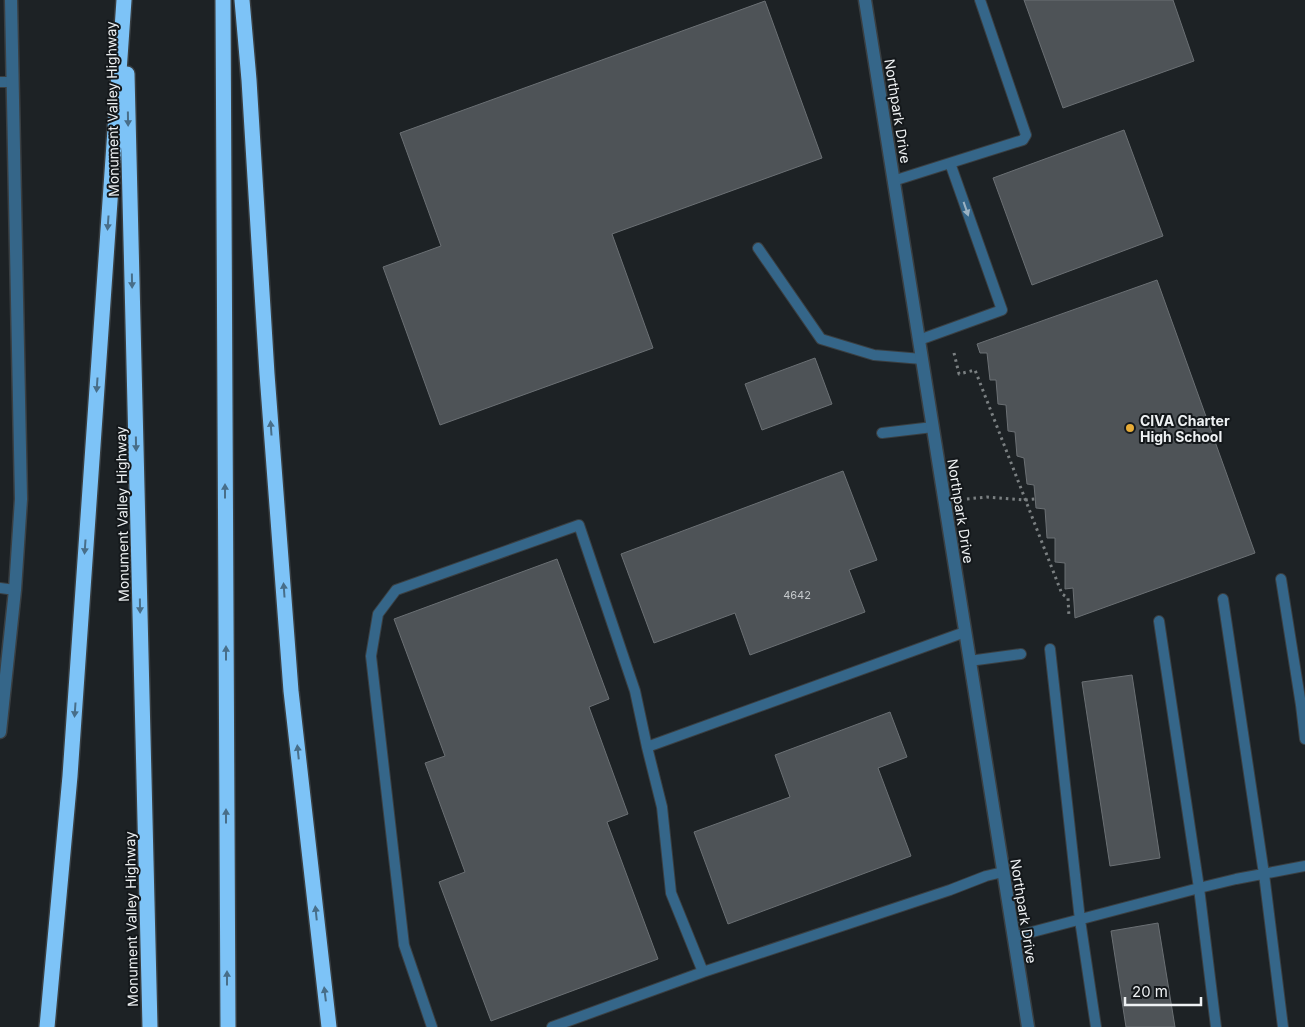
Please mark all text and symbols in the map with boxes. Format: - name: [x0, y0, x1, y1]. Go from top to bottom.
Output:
- street label: Monument Valley Highway: [102, 21, 122, 197]
- street label: Northpark Drive: [881, 57, 915, 165]
- one-way arrow: [125, 111, 133, 127]
- one-way arrow: [963, 202, 971, 217]
- one-way arrow: [104, 215, 112, 231]
- one-way arrow: [128, 273, 136, 289]
- one-way arrow: [92, 378, 100, 394]
- place label: CIVA Charter High School: [1140, 412, 1230, 445]
- one-way arrow: [267, 420, 275, 436]
- marker: CIVA Charter High School: [1124, 422, 1136, 434]
- street label: Monument Valley Highway: [112, 426, 132, 602]
- one-way arrow: [132, 436, 140, 452]
- street label: Northpark Drive: [944, 457, 978, 565]
- one-way arrow: [221, 483, 229, 499]
- one-way arrow: [81, 540, 89, 556]
- one-way arrow: [279, 582, 287, 598]
- house number: 4642: [783, 588, 811, 602]
- one-way arrow: [136, 598, 144, 614]
- one-way arrow: [222, 645, 230, 661]
- one-way arrow: [70, 702, 78, 718]
- one-way arrow: [294, 743, 302, 759]
- one-way arrow: [222, 808, 230, 824]
- street label: Monument Valley Highway: [121, 831, 141, 1007]
- street label: Northpark Drive: [1007, 857, 1041, 965]
- one-way arrow: [312, 905, 320, 921]
- one-way arrow: [223, 970, 231, 986]
- scale bar: [1125, 974, 1201, 1006]
- text: 20 m: [1132, 982, 1168, 1001]
- one-way arrow: [321, 986, 329, 1002]

